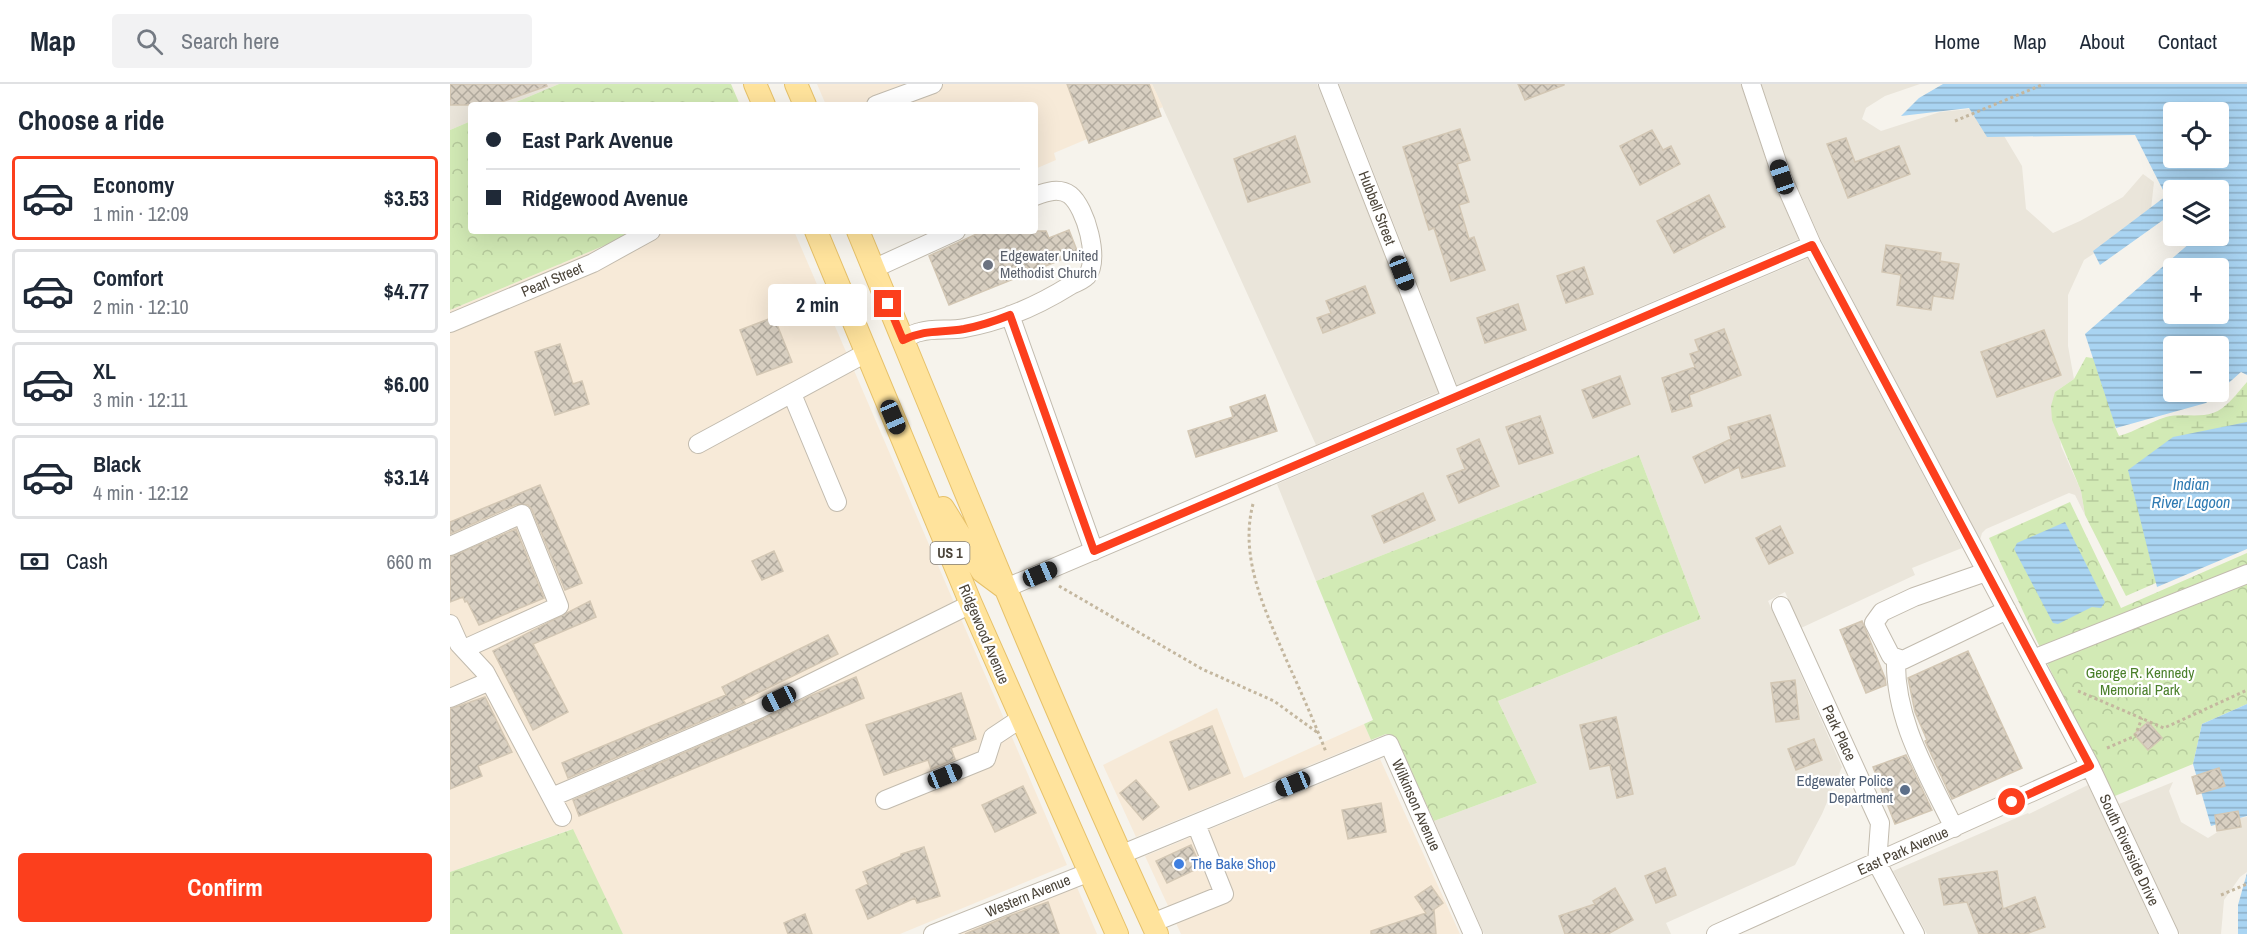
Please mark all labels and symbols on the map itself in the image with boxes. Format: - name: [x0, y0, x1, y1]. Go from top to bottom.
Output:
- car: [1768, 157, 1796, 197]
- street label: Hubbell Street: [1354, 168, 1401, 249]
- place label: Edgewater United Methodist Church: [1000, 245, 1098, 283]
- car: [1387, 253, 1417, 293]
- street label: Pearl Street: [518, 257, 586, 302]
- marker: Edgewater United Methodist Church: [981, 258, 995, 272]
- callout: 2 min: [768, 283, 867, 325]
- route end: [874, 290, 901, 317]
- car: [878, 397, 908, 437]
- water label: Indian River Lagoon: [2152, 473, 2230, 513]
- road number: US 1: [930, 542, 970, 564]
- car: [1020, 559, 1060, 589]
- street label: Ridgewood Avenue: [954, 581, 1015, 687]
- park label: George R. Kennedy Memorial Park: [2086, 662, 2195, 700]
- car: [759, 683, 799, 715]
- street label: Park Place: [1817, 701, 1862, 764]
- street label: Wilkinson Avenue: [1387, 756, 1446, 854]
- car: [925, 761, 965, 791]
- car: [1273, 769, 1313, 799]
- place label: Edgewater Police Department: [1797, 770, 1894, 808]
- marker: Edgewater Police Department: [1898, 783, 1912, 797]
- route start: [1998, 788, 2025, 815]
- street label: South Riverside Drive: [2094, 791, 2165, 909]
- street label: East Park Avenue: [1854, 821, 1952, 880]
- place label: The Bake Shop: [1191, 853, 1276, 874]
- marker: The Bake Shop: [1172, 857, 1186, 871]
- street label: Western Avenue: [982, 869, 1074, 922]

